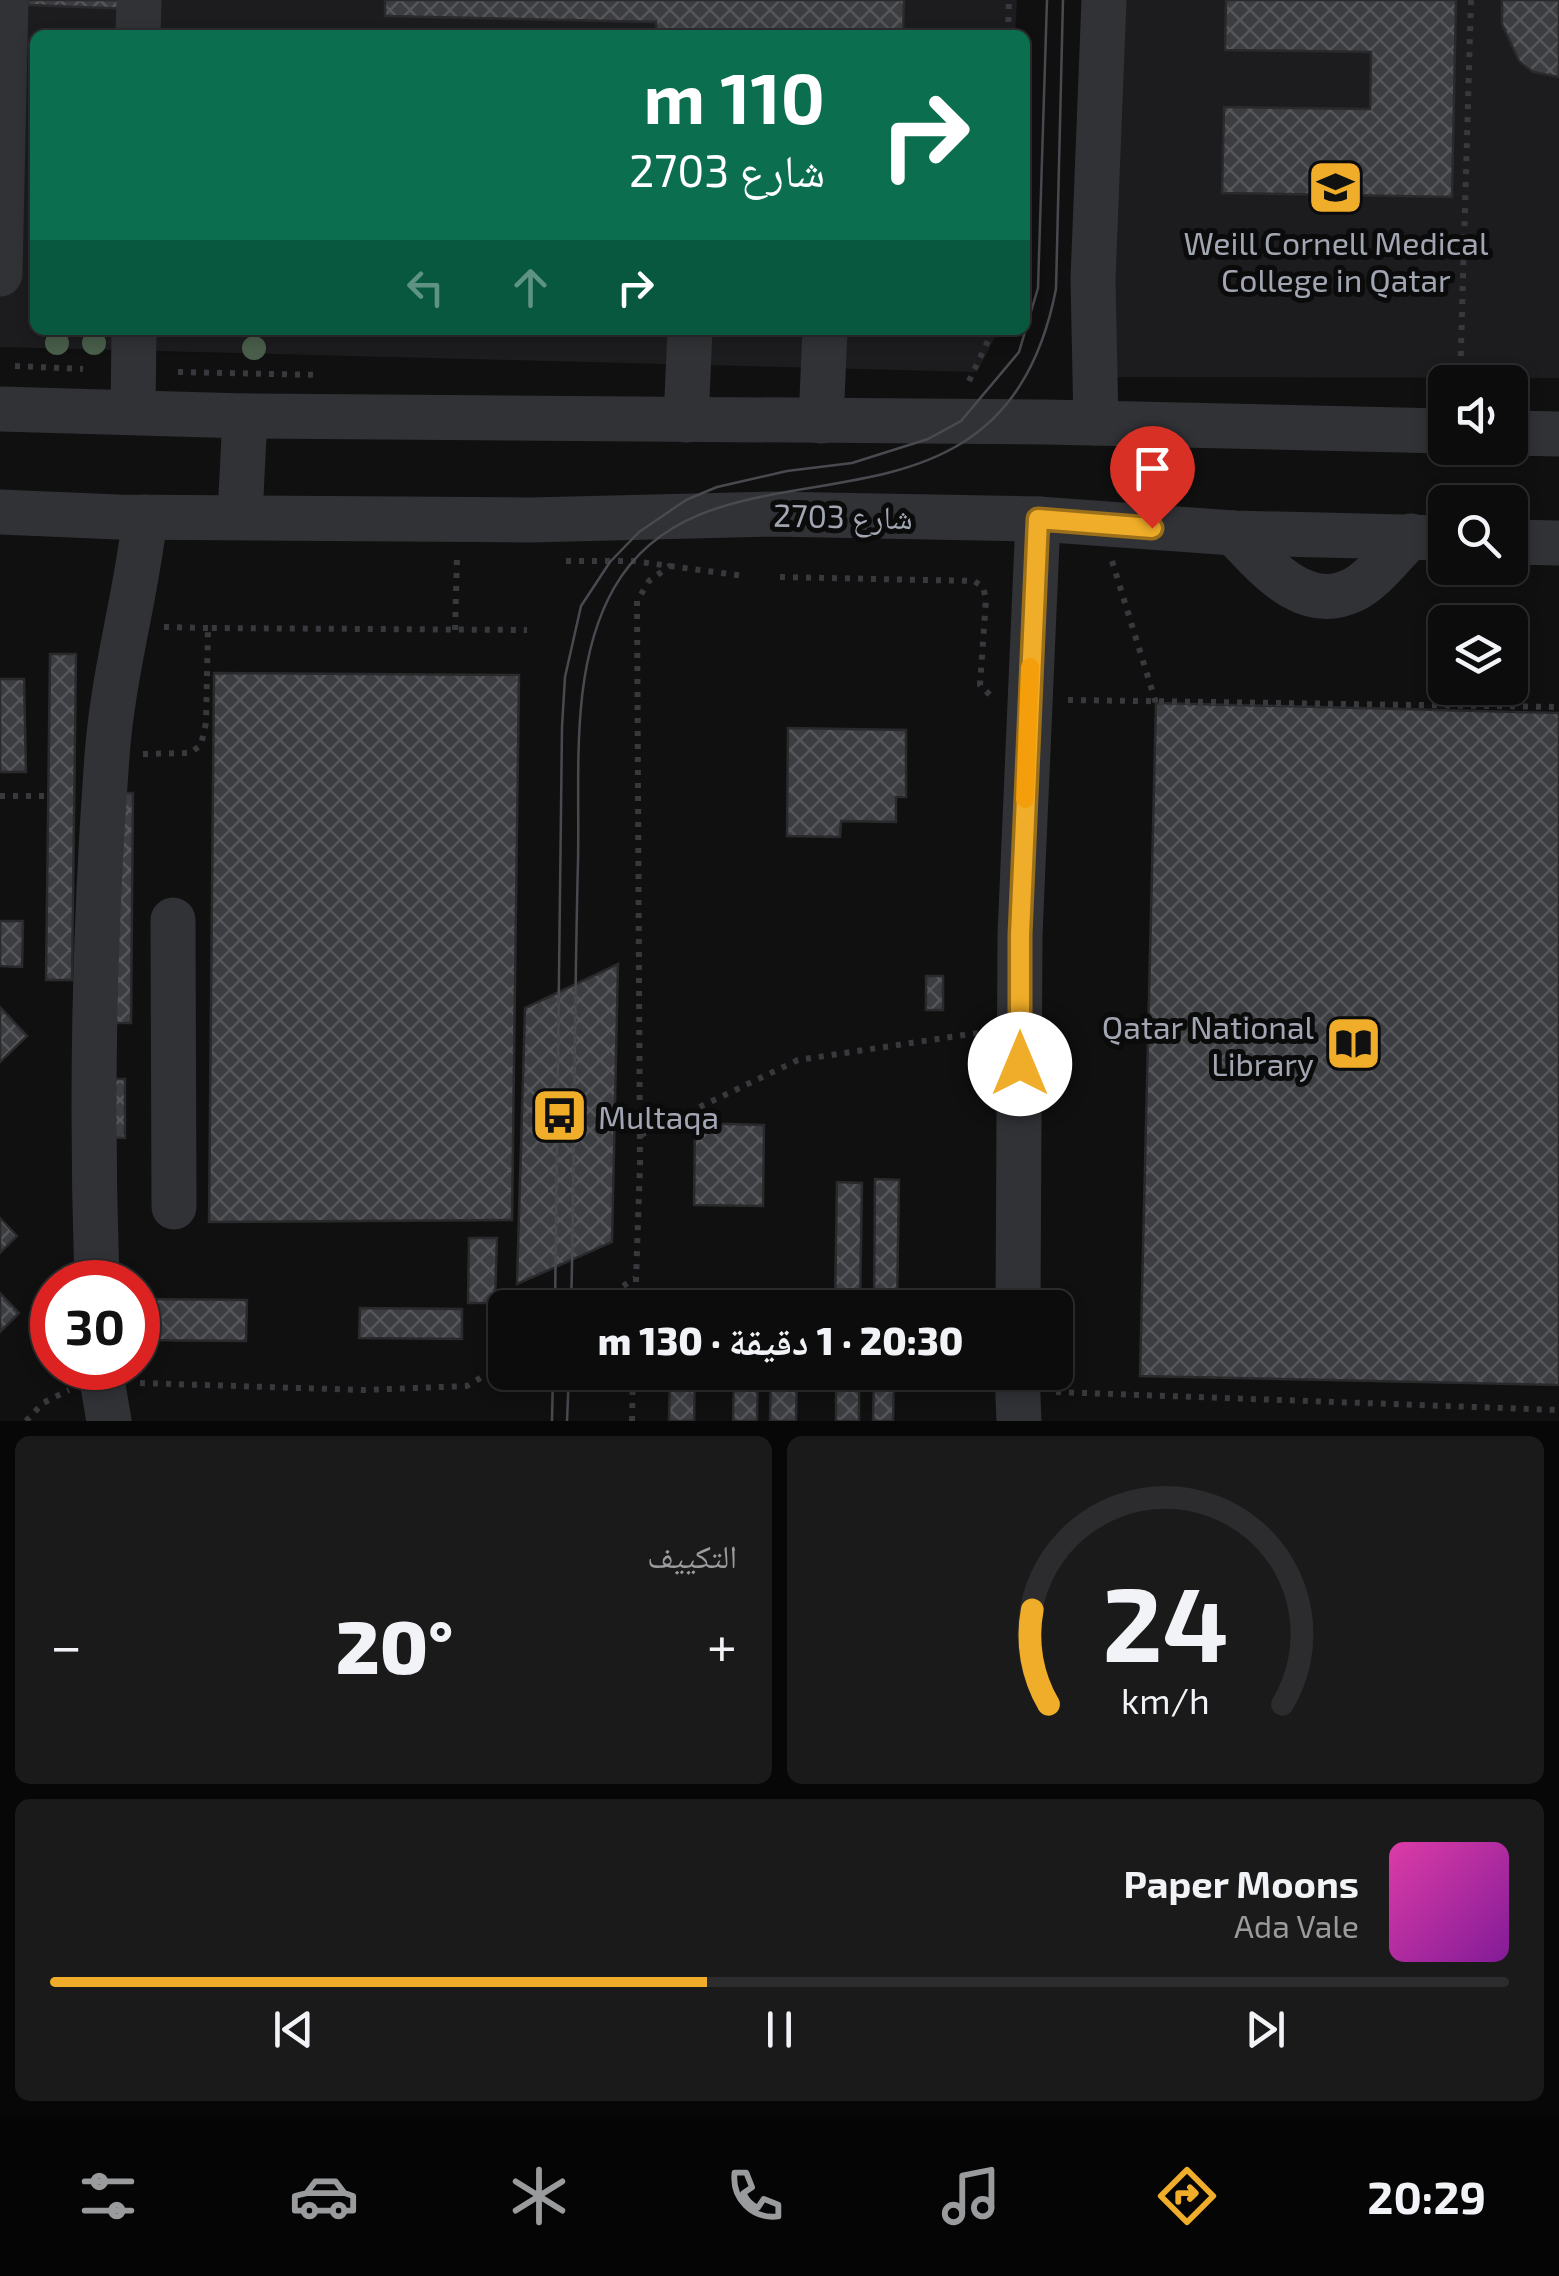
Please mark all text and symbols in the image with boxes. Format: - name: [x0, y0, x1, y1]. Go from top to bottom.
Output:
- text: 110 m: [644, 54, 825, 138]
- icon: right: [860, 70, 990, 200]
- text: شارع 2703: [629, 142, 825, 196]
- school or university icon: Weill Cornell Medical College in Qatar: [1306, 158, 1366, 218]
- place label: Weill Cornell Medical College in Qatar: [1184, 223, 1489, 299]
- icon: left: [398, 260, 453, 315]
- icon: ahead: [503, 260, 558, 315]
- icon: right: [608, 260, 663, 315]
- map controls: [1428, 365, 1528, 705]
- button: sound: [1428, 365, 1528, 465]
- pin: [1110, 426, 1195, 529]
- icon: arrive: [1125, 441, 1180, 496]
- button: search: [1428, 485, 1528, 585]
- street label: شارع 2703: [773, 495, 913, 538]
- button: layers: [1428, 605, 1528, 705]
- place label: Qatar National Library: [1102, 1007, 1314, 1082]
- position arrow: [968, 1012, 1072, 1116]
- library icon: Qatar National Library: [1323, 1014, 1383, 1074]
- bus stop icon: Multaqa: [529, 1086, 589, 1146]
- place label: Multaqa: [598, 1097, 719, 1135]
- speed limit sign: 30: [30, 1260, 160, 1390]
- text: 20:30 · 1 دقيقة · 130 m: [598, 1317, 963, 1363]
- text: التكييف: [647, 1536, 737, 1574]
- text: 24: [1102, 1558, 1229, 1683]
- text: 20°: [336, 1599, 453, 1689]
- text: −: [50, 1611, 82, 1677]
- text: +: [707, 1611, 737, 1677]
- text: km/h: [1121, 1678, 1210, 1721]
- text: Paper Moons: [1123, 1860, 1359, 1906]
- text: Ada Vale: [1234, 1906, 1359, 1944]
- icon: previous: [266, 2002, 321, 2057]
- icon: pause: [752, 2002, 807, 2057]
- icon: next: [1238, 2002, 1293, 2057]
- icon: filters: [73, 2161, 143, 2231]
- icon: car: [289, 2161, 359, 2231]
- icon: climate: [504, 2161, 574, 2231]
- icon: phone: [720, 2161, 790, 2231]
- icon: music: [936, 2161, 1006, 2231]
- icon: directions: [1152, 2161, 1222, 2231]
- text: 20:29: [1367, 2169, 1486, 2223]

